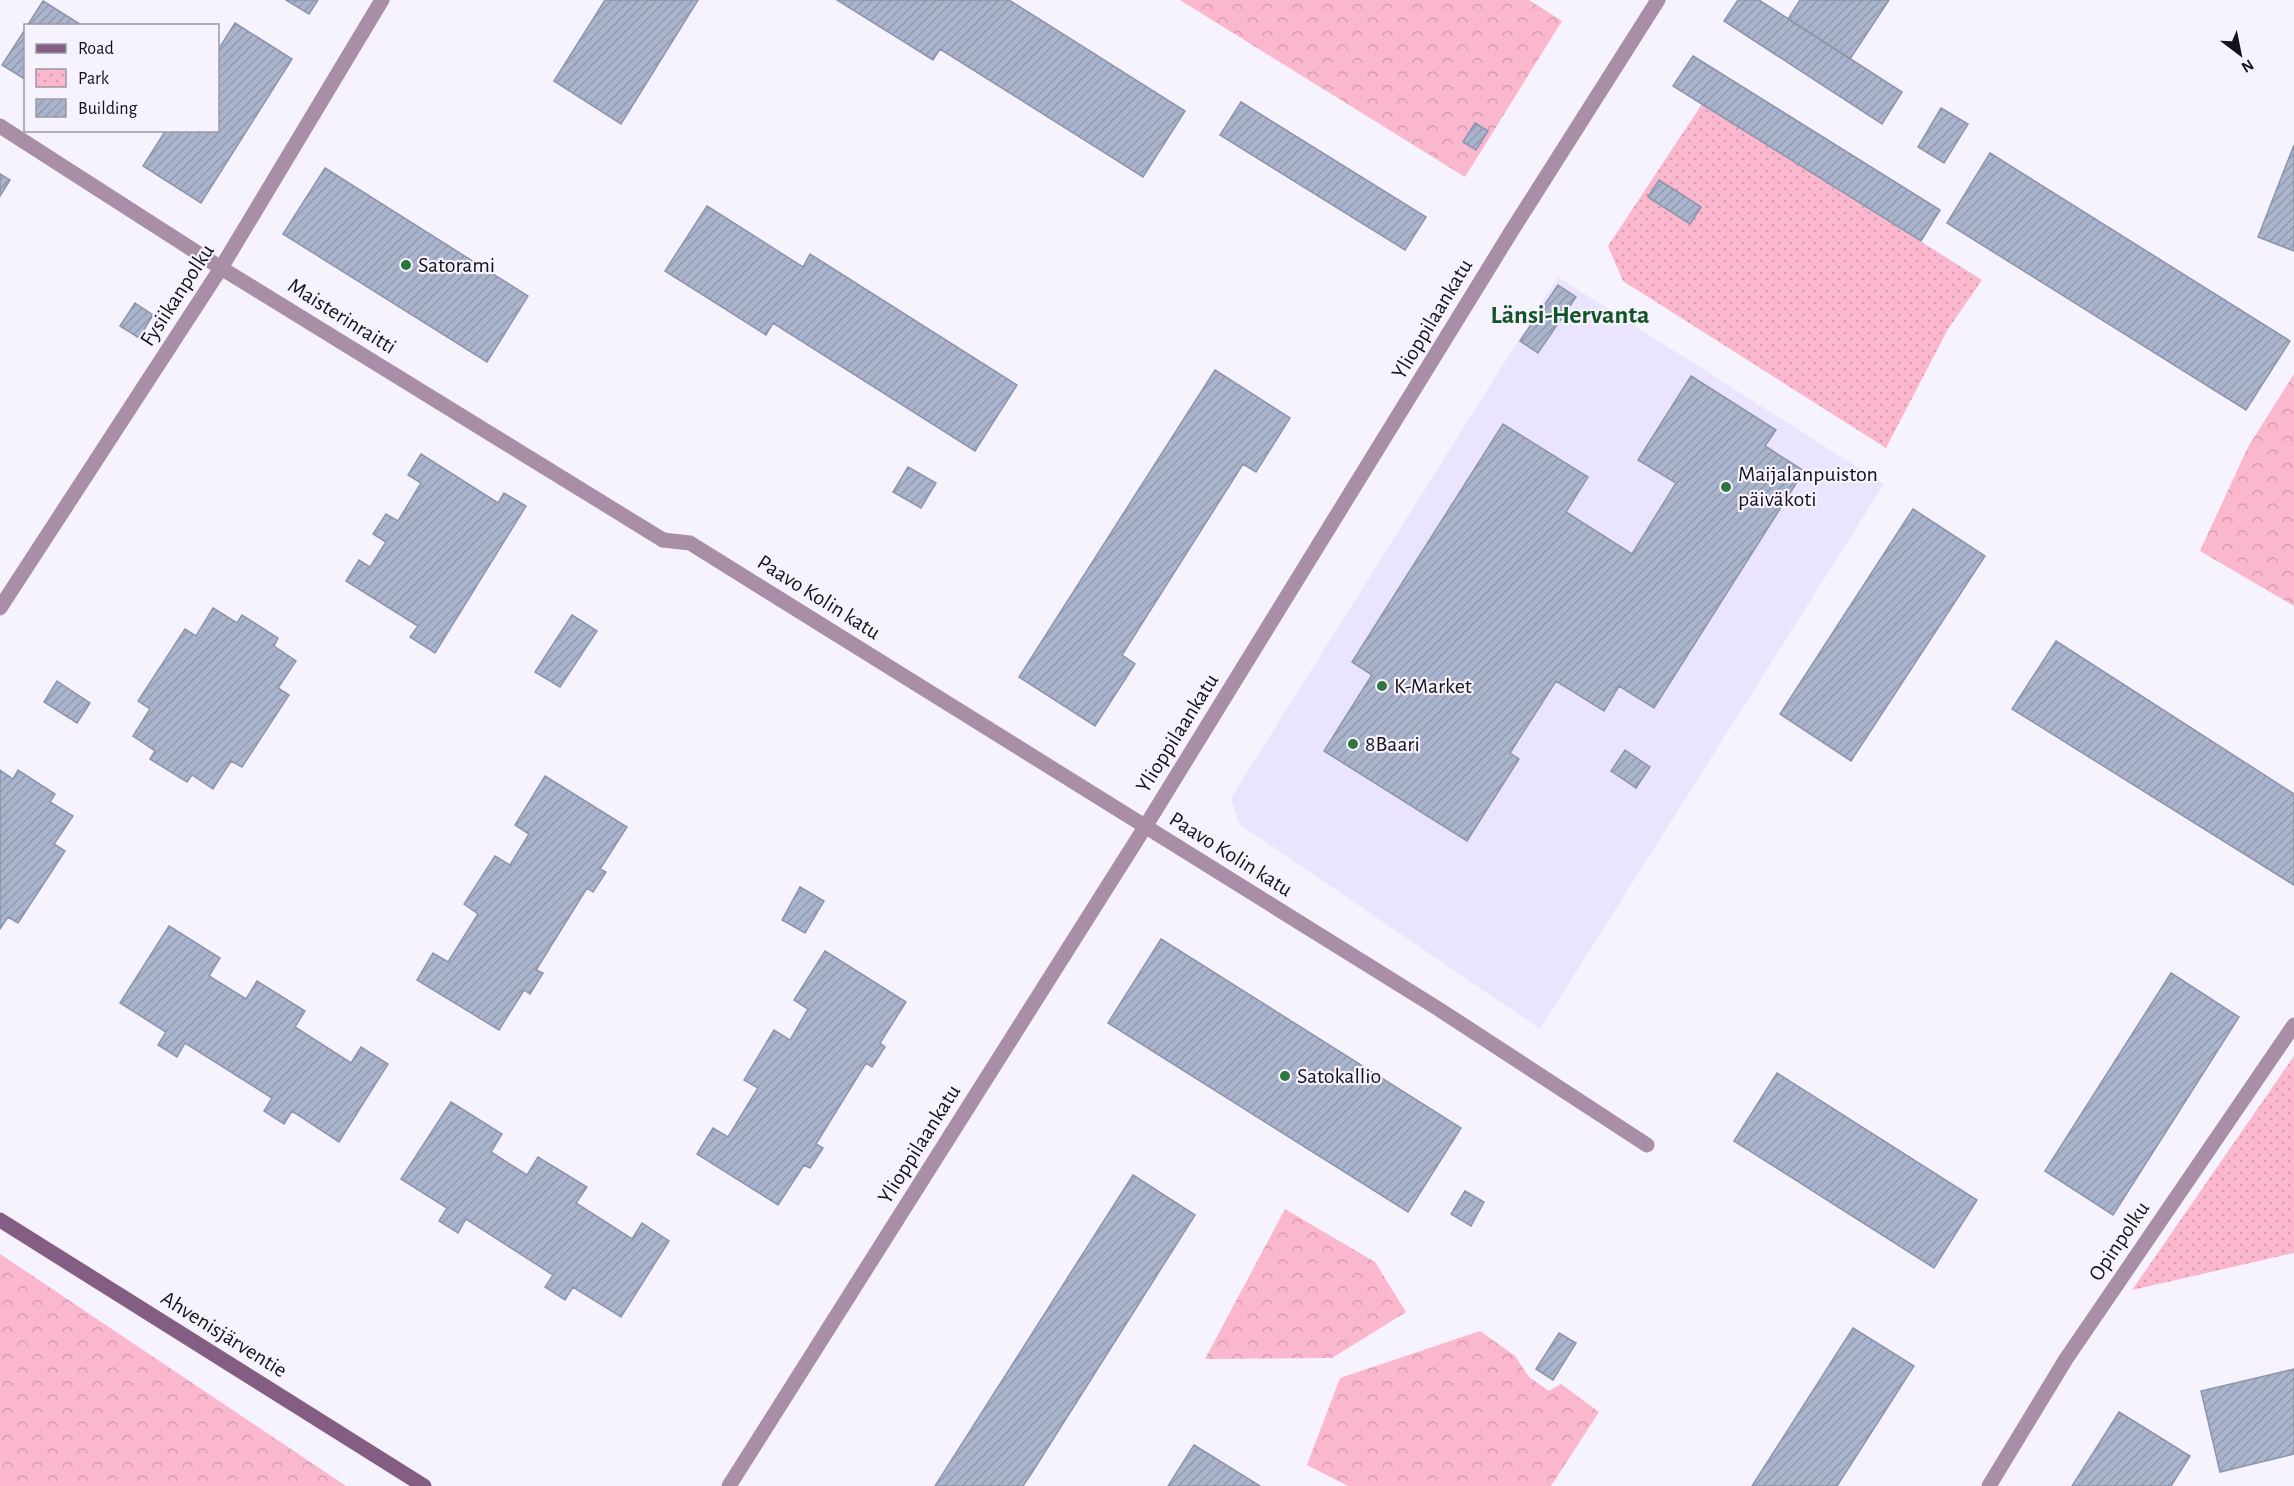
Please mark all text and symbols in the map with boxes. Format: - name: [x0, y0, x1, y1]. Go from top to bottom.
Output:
- legend: [24, 24, 219, 132]
- north arrow: [2210, 24, 2270, 84]
- text: Road: [78, 40, 114, 58]
- text: N: [2238, 56, 2256, 76]
- text: Park: [78, 70, 110, 88]
- text: Building: [78, 100, 138, 118]
- street label: Fysiikanpolku: [136, 240, 218, 350]
- place label: Satorami: [418, 254, 495, 276]
- street label: Ylioppilaankatu: [1388, 255, 1476, 383]
- marker: Satorami: [399, 258, 413, 272]
- street label: Maisterinraitti: [284, 274, 400, 358]
- district label: Länsi-Hervanta: [1491, 302, 1649, 328]
- place label: Maijalanpuiston päiväkoti: [1738, 463, 1878, 510]
- marker: Maijalanpuiston päiväkoti: [1719, 480, 1733, 494]
- street label: Paavo Kolin katu: [754, 550, 884, 644]
- street label: Ylioppilaankatu: [1132, 670, 1222, 796]
- place label: K-Market: [1394, 675, 1472, 697]
- marker: K-Market: [1375, 679, 1389, 693]
- place label: 8Baari: [1365, 733, 1420, 755]
- marker: 8Baari: [1346, 737, 1360, 751]
- street label: Paavo Kolin katu: [1166, 807, 1296, 901]
- place label: Satokallio: [1297, 1065, 1381, 1087]
- marker: Satokallio: [1278, 1069, 1292, 1083]
- street label: Ylioppilaankatu: [874, 1081, 964, 1207]
- street label: Opinpolku: [2085, 1197, 2153, 1285]
- street label: Ahvenisjärventie: [157, 1287, 291, 1381]

